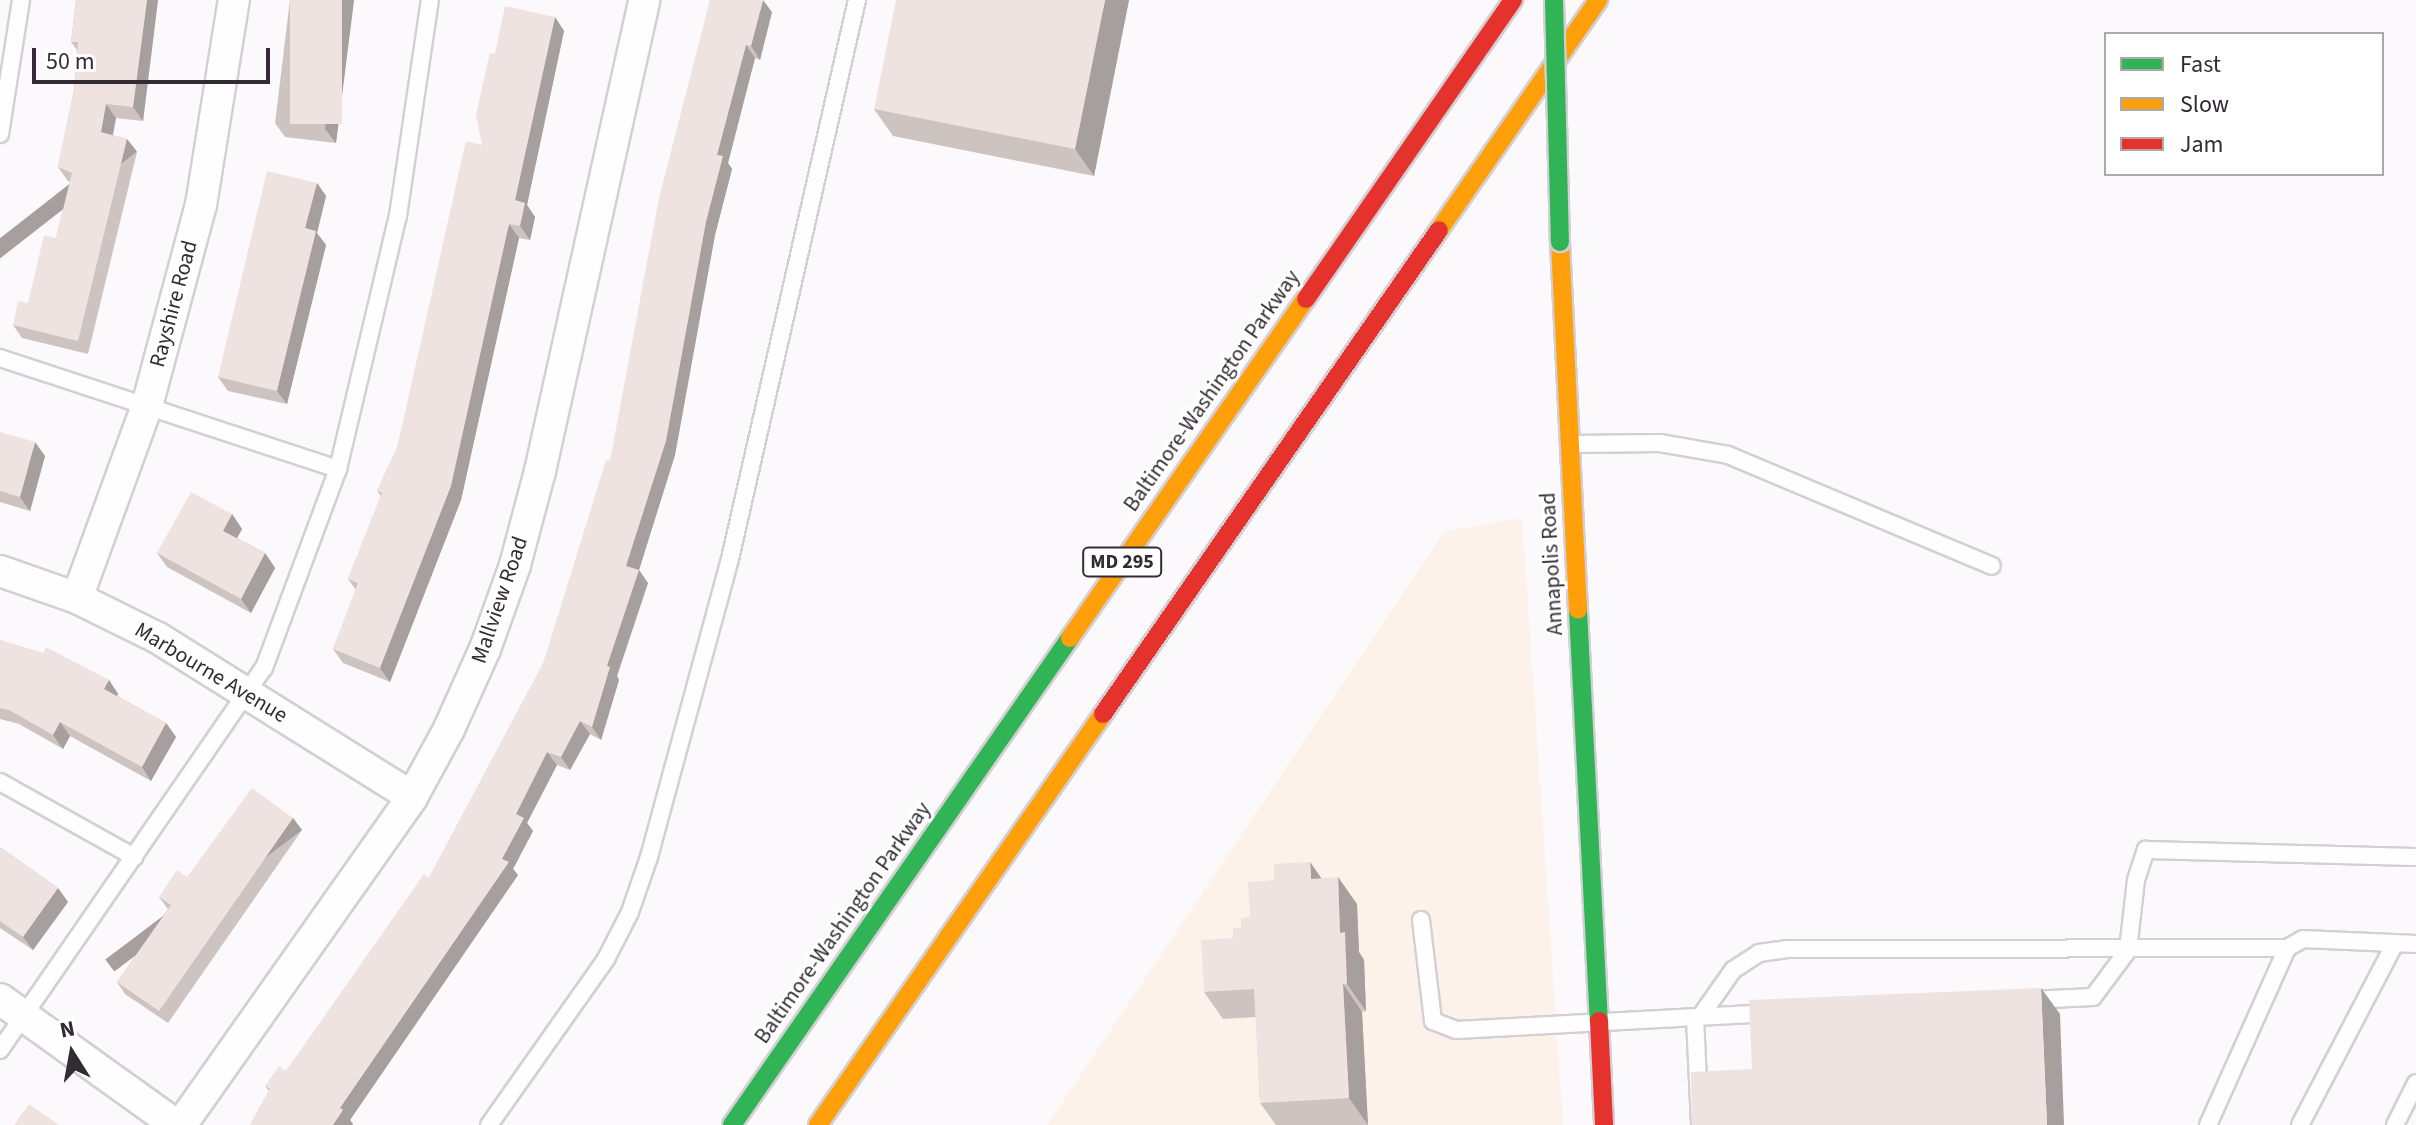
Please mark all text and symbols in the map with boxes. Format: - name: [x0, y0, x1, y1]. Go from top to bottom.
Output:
- scale bar: [36, 32, 274, 82]
- legend: [2104, 32, 2384, 176]
- text: 50 m: [46, 44, 95, 79]
- text: Fast: [2180, 47, 2221, 82]
- text: Slow: [2180, 87, 2229, 122]
- text: Jam: [2180, 127, 2224, 162]
- street label: Rayshire Road: [144, 238, 204, 370]
- street label: Baltimore-Washington Parkway: [1118, 265, 1306, 517]
- street label: Annapolis Road: [1535, 492, 1569, 636]
- street label: Mallview Road: [466, 533, 534, 667]
- road number: MD 295: [1082, 546, 1162, 578]
- street label: Marbourne Avenue: [130, 617, 292, 729]
- street label: Baltimore-Washington Parkway: [749, 797, 937, 1049]
- text: N: [57, 1012, 78, 1047]
- north arrow: [32, 1013, 112, 1093]

